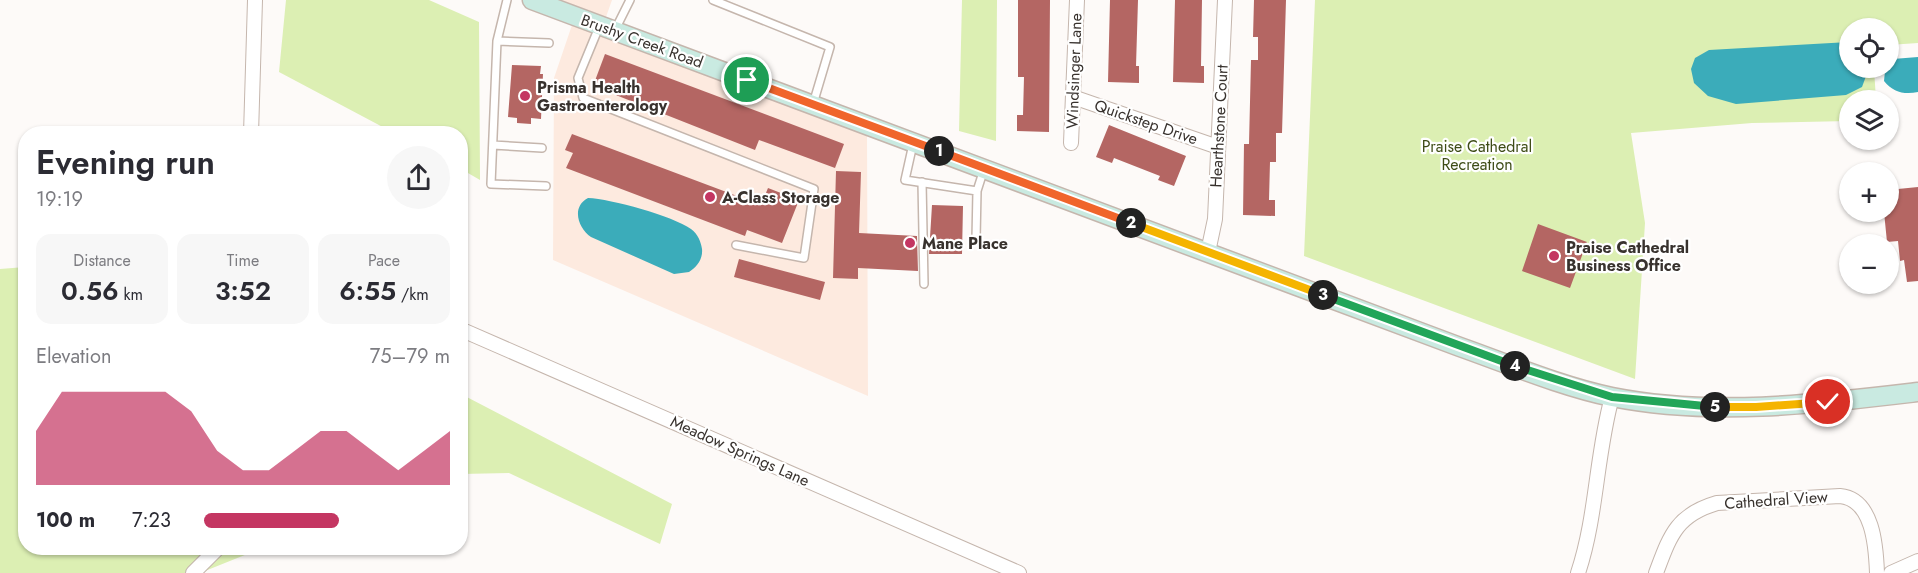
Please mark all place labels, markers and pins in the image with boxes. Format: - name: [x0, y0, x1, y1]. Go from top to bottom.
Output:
- pin: [721, 54, 772, 105]
- place label: Prisma Health Gastroenterology: [537, 76, 668, 117]
- marker: Prisma Health Gastroenterology: [518, 89, 532, 103]
- pin: 1: [924, 136, 954, 166]
- place label: A-Class Storage: [721, 186, 840, 209]
- marker: A-Class Storage: [703, 190, 717, 204]
- pin: 2: [1116, 208, 1146, 238]
- place label: Mane Place: [922, 232, 1008, 255]
- marker: Mane Place: [903, 236, 917, 250]
- place label: Praise Cathedral Business Office: [1566, 236, 1689, 277]
- marker: Praise Cathedral Business Office: [1547, 249, 1561, 263]
- pin: 3: [1308, 280, 1338, 310]
- pin: 4: [1500, 351, 1530, 381]
- pin: [1802, 376, 1853, 427]
- pin: 5: [1700, 392, 1730, 422]

